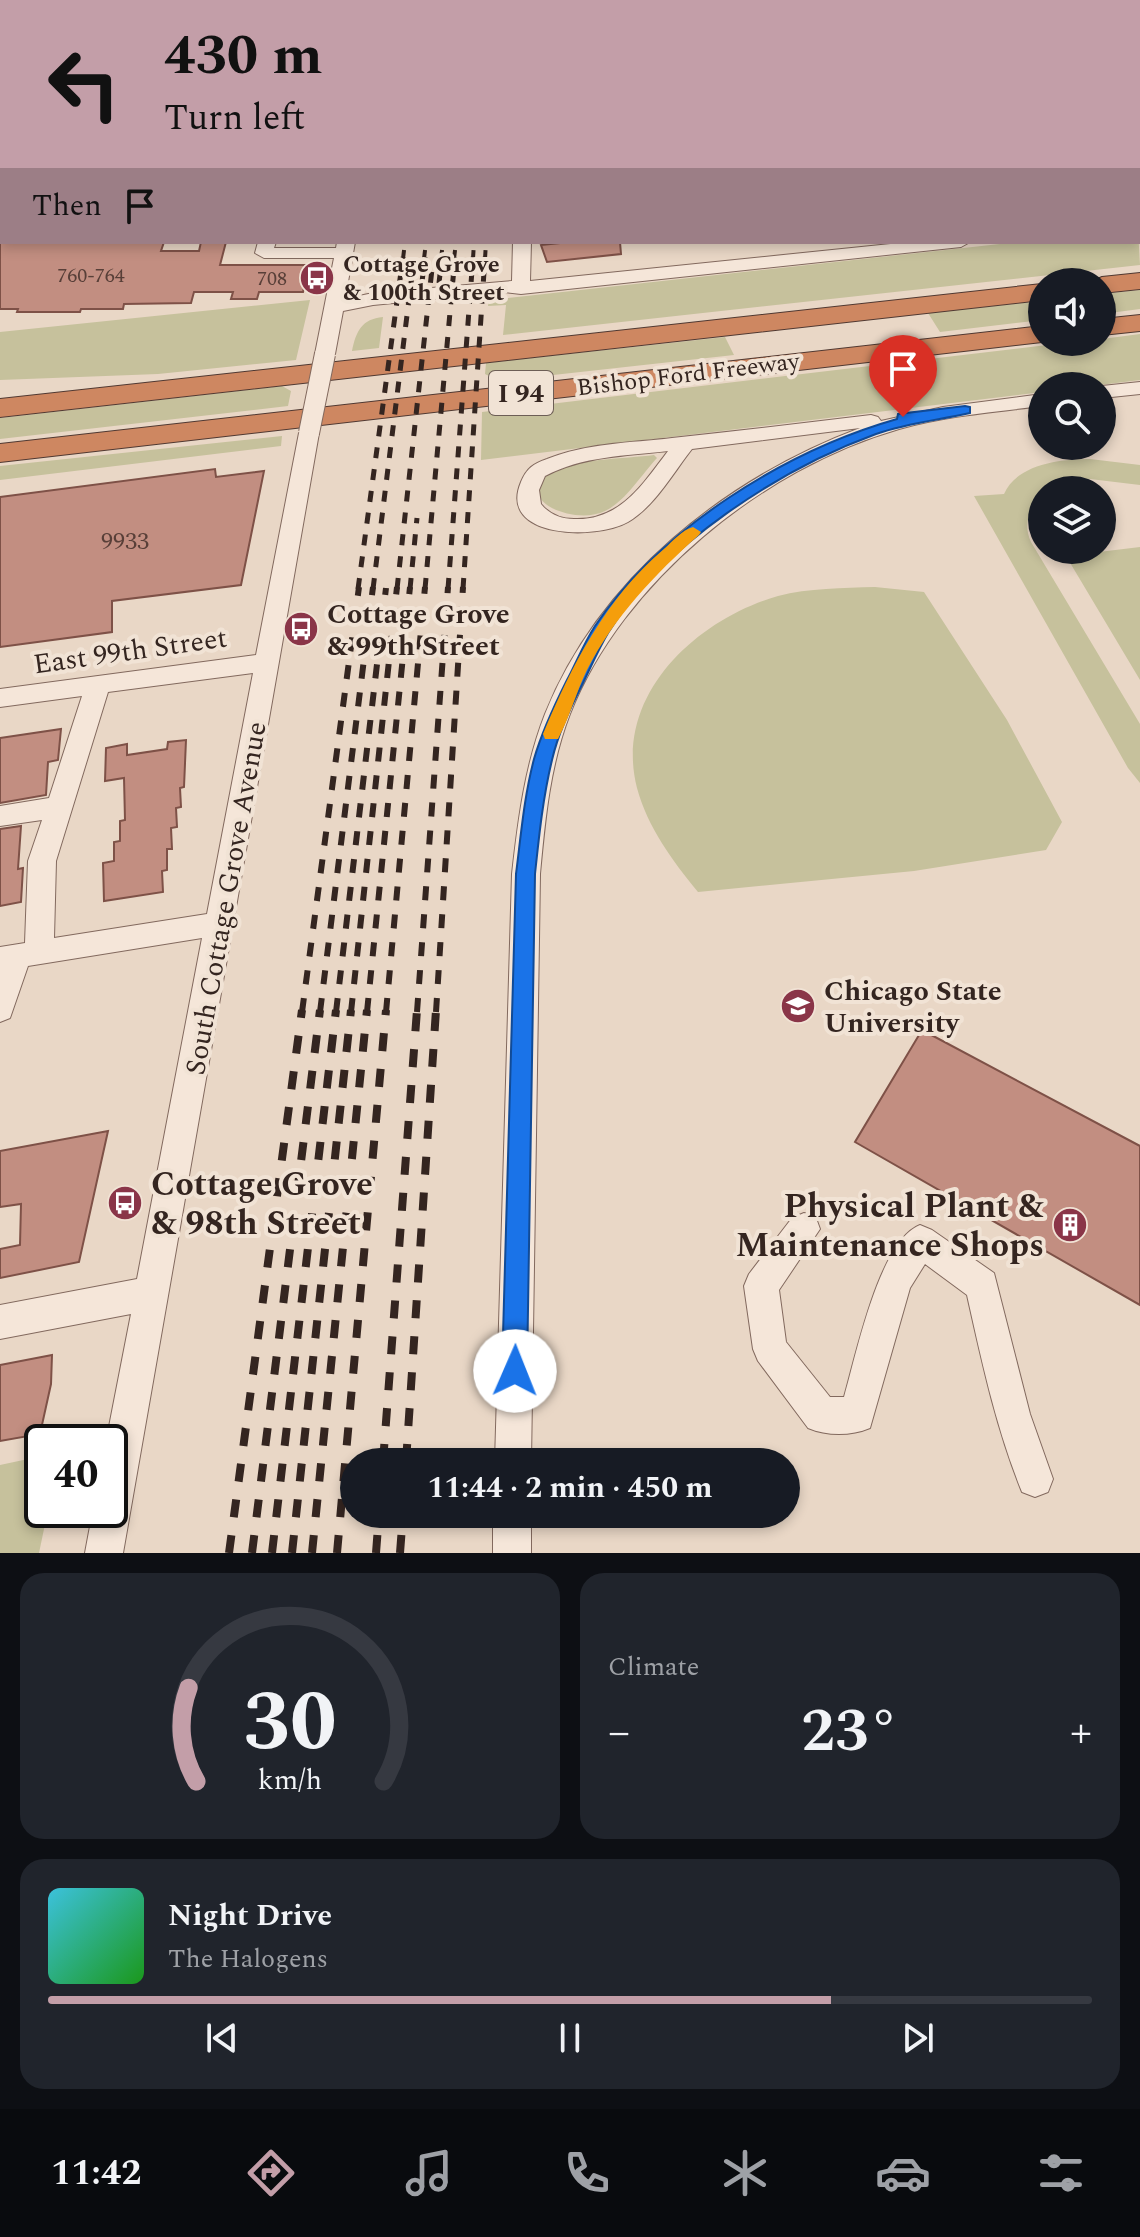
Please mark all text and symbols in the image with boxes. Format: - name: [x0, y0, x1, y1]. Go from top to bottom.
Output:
- text: 430 m: [164, 14, 323, 99]
- icon: left: [32, 32, 136, 136]
- text: Turn left: [164, 91, 305, 146]
- text: Then: [32, 183, 102, 229]
- icon: arrive: [118, 184, 162, 228]
- place label: Cottage Grove & 100th Street: [343, 247, 505, 311]
- bus stop icon: Cottage Grove & 100th Street: [298, 259, 336, 297]
- house number: 760-764: [57, 261, 125, 291]
- house number: 708: [257, 264, 287, 294]
- map controls: [1028, 268, 1116, 564]
- button: sound: [1028, 268, 1116, 356]
- pin: [869, 335, 937, 417]
- street label: Bishop Ford Freeway: [575, 343, 803, 407]
- icon: arrive: [881, 347, 925, 391]
- road number: I 94: [489, 371, 553, 415]
- button: search: [1028, 372, 1116, 460]
- button: layers: [1028, 476, 1116, 564]
- house number: 9933: [101, 524, 149, 560]
- place label: Cottage Grove & 99th Street: [327, 593, 510, 668]
- bus stop icon: Cottage Grove & 99th Street: [282, 610, 320, 648]
- street label: East 99th Street: [30, 617, 230, 686]
- street label: South Cottage Grove Avenue: [174, 718, 279, 1078]
- place label: Chicago State University: [824, 970, 1002, 1045]
- school or university icon: Chicago State University: [779, 987, 817, 1025]
- place label: Cottage Grove & 98th Street: [151, 1159, 373, 1250]
- place label: Physical Plant & Maintenance Shops: [736, 1181, 1044, 1272]
- bus stop icon: Cottage Grove & 98th Street: [106, 1184, 144, 1222]
- building icon: Physical Plant & Maintenance Shops: [1051, 1206, 1089, 1244]
- position arrow: [473, 1329, 557, 1413]
- speed limit sign: 40: [24, 1424, 128, 1528]
- text: 11:44 · 2 min · 450 m: [427, 1465, 713, 1511]
- text: Climate: [608, 1647, 699, 1687]
- text: 30: [243, 1660, 337, 1787]
- text: 23°: [801, 1686, 899, 1778]
- text: −: [608, 1699, 630, 1766]
- text: +: [1070, 1699, 1092, 1766]
- text: km/h: [258, 1759, 322, 1802]
- text: Night Drive: [168, 1893, 332, 1939]
- text: The Halogens: [168, 1939, 328, 1979]
- icon: previous: [200, 2016, 244, 2060]
- icon: pause: [548, 2016, 592, 2060]
- icon: next: [896, 2016, 940, 2060]
- icon: directions: [243, 2145, 299, 2201]
- icon: music: [401, 2145, 457, 2201]
- icon: phone: [559, 2145, 615, 2201]
- icon: climate: [717, 2145, 773, 2201]
- icon: car: [875, 2145, 931, 2201]
- icon: filters: [1033, 2145, 1089, 2201]
- text: 11:42: [51, 2146, 141, 2201]

